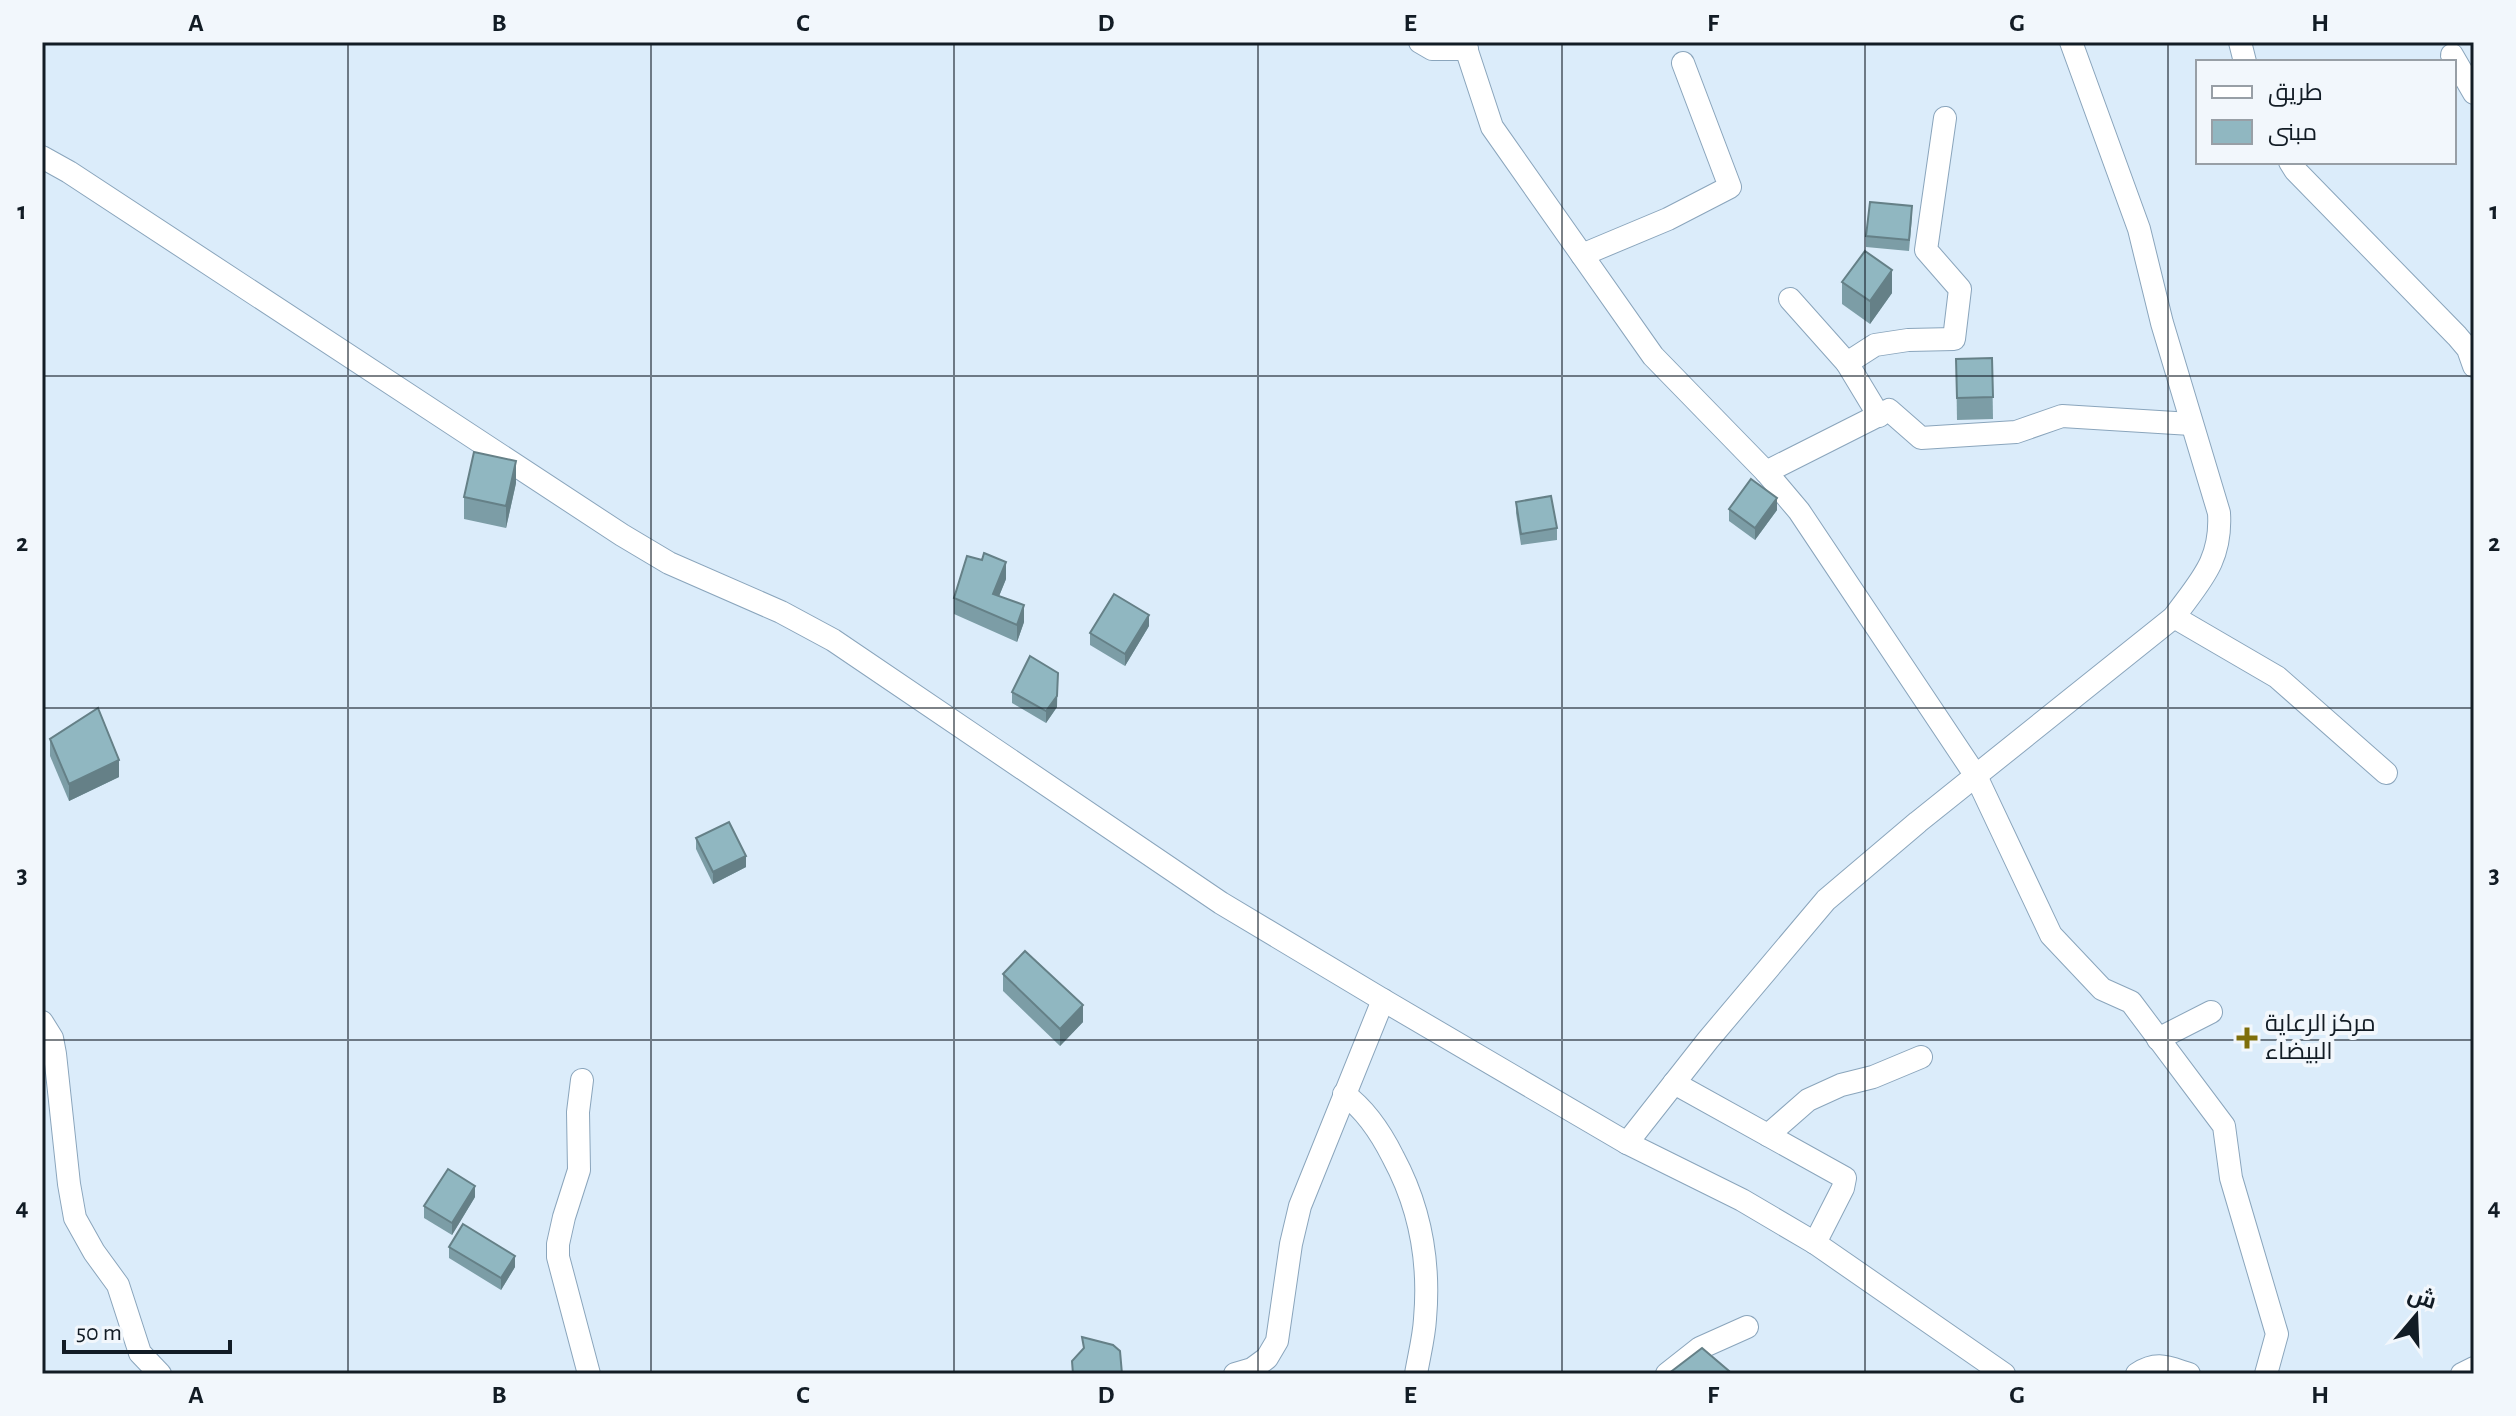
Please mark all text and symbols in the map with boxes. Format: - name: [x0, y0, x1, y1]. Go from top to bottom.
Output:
- text: A: [188, 10, 204, 36]
- text: B: [491, 10, 507, 36]
- text: C: [796, 10, 810, 36]
- text: D: [1097, 10, 1115, 36]
- text: E: [1403, 10, 1417, 36]
- text: F: [1707, 10, 1720, 36]
- text: G: [2009, 10, 2025, 36]
- text: H: [2311, 10, 2329, 36]
- legend: [2196, 60, 2456, 164]
- text: طريق: [2268, 81, 2323, 107]
- text: مبنى: [2268, 121, 2317, 146]
- text: 1: [17, 198, 27, 224]
- text: 1: [2489, 198, 2499, 224]
- text: 2: [16, 530, 28, 556]
- text: 2: [2488, 530, 2500, 556]
- text: 3: [16, 862, 28, 888]
- text: 3: [2488, 862, 2500, 888]
- place label: مركز الرعاية البيضاء: [2265, 1012, 2376, 1064]
- marker: مركز الرعاية البيضاء: [2236, 1027, 2258, 1049]
- text: 4: [15, 1194, 29, 1220]
- text: 4: [2487, 1194, 2501, 1220]
- north arrow: [2376, 1276, 2456, 1356]
- text: ش: [2405, 1282, 2439, 1315]
- scale bar: [64, 1304, 230, 1354]
- text: 50 m: [76, 1321, 122, 1345]
- text: A: [188, 1382, 204, 1408]
- text: B: [491, 1382, 507, 1408]
- text: C: [796, 1382, 810, 1408]
- text: D: [1097, 1382, 1115, 1408]
- text: E: [1403, 1382, 1417, 1408]
- text: F: [1707, 1382, 1720, 1408]
- text: G: [2009, 1382, 2025, 1408]
- text: H: [2311, 1382, 2329, 1408]

